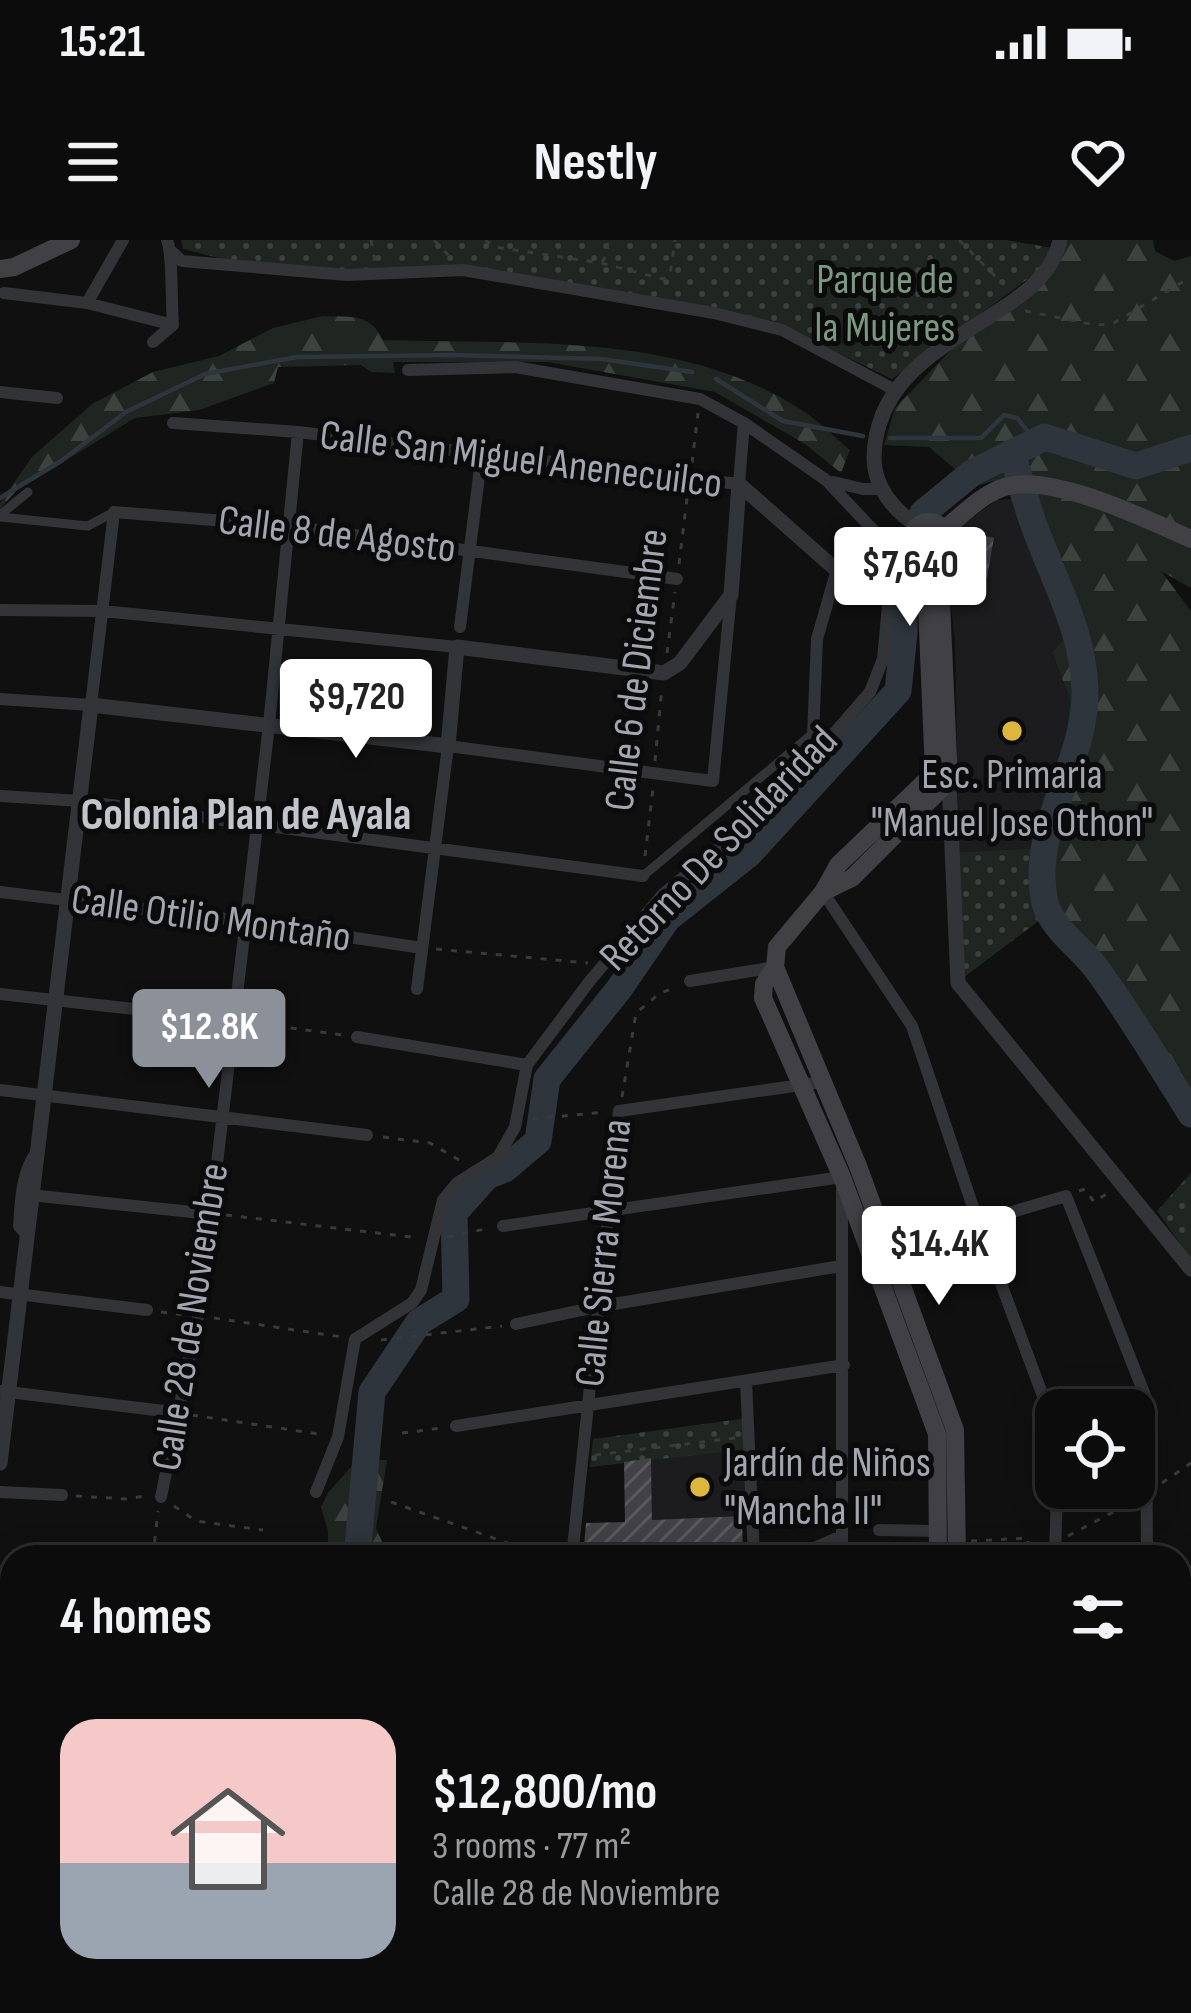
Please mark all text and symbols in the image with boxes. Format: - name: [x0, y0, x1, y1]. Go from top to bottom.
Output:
- text: 15:21: [60, 15, 145, 70]
- icon: menu: [60, 129, 126, 195]
- icon: heart: [1065, 129, 1131, 195]
- text: Nestly: [534, 130, 657, 195]
- park label: Parque de la Mujeres: [815, 255, 955, 354]
- street label: Calle San Miguel Anenecuilco: [317, 410, 725, 510]
- street label: Calle 8 de Agosto: [215, 495, 459, 575]
- street label: Calle 6 de Diciembre: [594, 526, 680, 814]
- pin: $7,640: [812, 527, 1008, 629]
- text: $7,640: [861, 542, 959, 589]
- pin: $9,720: [258, 659, 454, 761]
- text: $9,720: [307, 674, 405, 721]
- street label: Retorno De Solidaridad: [589, 716, 849, 982]
- marker: Esc. Primaria "Manuel Jose Othon": [999, 718, 1025, 744]
- place label: Esc. Primaria "Manuel Jose Othon": [871, 750, 1153, 849]
- district label: Colonia Plan de Ayala: [80, 788, 412, 843]
- street label: Calle Otilio Montaño: [68, 874, 354, 964]
- pin: $12.8K: [111, 989, 307, 1091]
- text: $12.8K: [159, 1004, 259, 1051]
- street label: Calle Sierra Morena: [565, 1117, 643, 1389]
- street label: Calle 28 de Noviembre: [142, 1160, 240, 1474]
- pin: $14.4K: [841, 1206, 1037, 1308]
- text: $14.4K: [889, 1221, 989, 1268]
- map controls: [1035, 1389, 1155, 1509]
- button: locate: [1035, 1389, 1155, 1509]
- place label: Jardín de Niños "Mancha II": [723, 1438, 931, 1537]
- marker: Jardín de Niños "Mancha II": [687, 1474, 713, 1500]
- icon: filters: [1065, 1584, 1131, 1650]
- text: 4 homes: [60, 1587, 212, 1648]
- text: $12,800/mo: [432, 1762, 657, 1823]
- icon: home: [156, 1767, 300, 1911]
- text: 3 rooms · 77 m²: [432, 1823, 631, 1870]
- text: Calle 28 de Noviembre: [432, 1870, 720, 1917]

